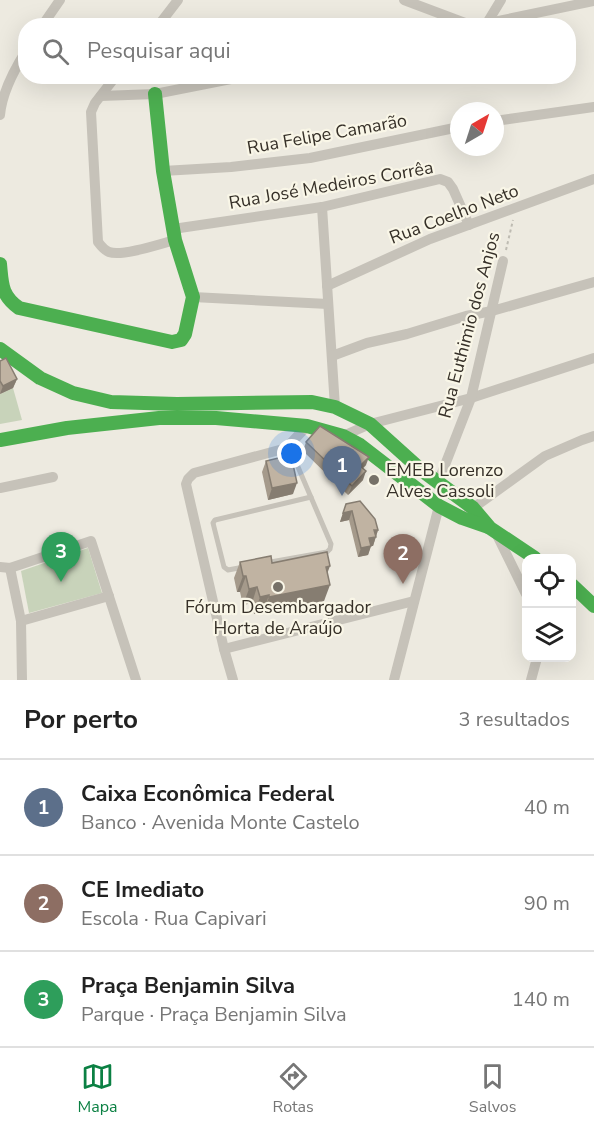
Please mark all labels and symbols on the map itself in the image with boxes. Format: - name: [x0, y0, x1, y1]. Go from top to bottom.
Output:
- north arrow: [450, 102, 504, 156]
- street label: Rua Felipe Camarão: [245, 108, 409, 160]
- street label: Rua José Medeiros Corrêa: [227, 155, 435, 215]
- street label: Rua Coelho Neto: [386, 178, 522, 250]
- street label: Rua Euthimio dos Anjos: [433, 229, 505, 421]
- your location: [277, 439, 306, 468]
- pin: 1: [322, 446, 362, 496]
- place label: EMEB Lorenzo Alves Cassoli: [386, 458, 503, 503]
- marker: EMEB Lorenzo Alves Cassoli: [367, 473, 381, 487]
- pin: 3: [42, 532, 80, 582]
- pin: 2: [384, 534, 422, 584]
- marker: Fórum Desembargador Horta de Araújo: [271, 580, 285, 594]
- place label: Fórum Desembargador Horta de Araújo: [185, 595, 372, 640]

